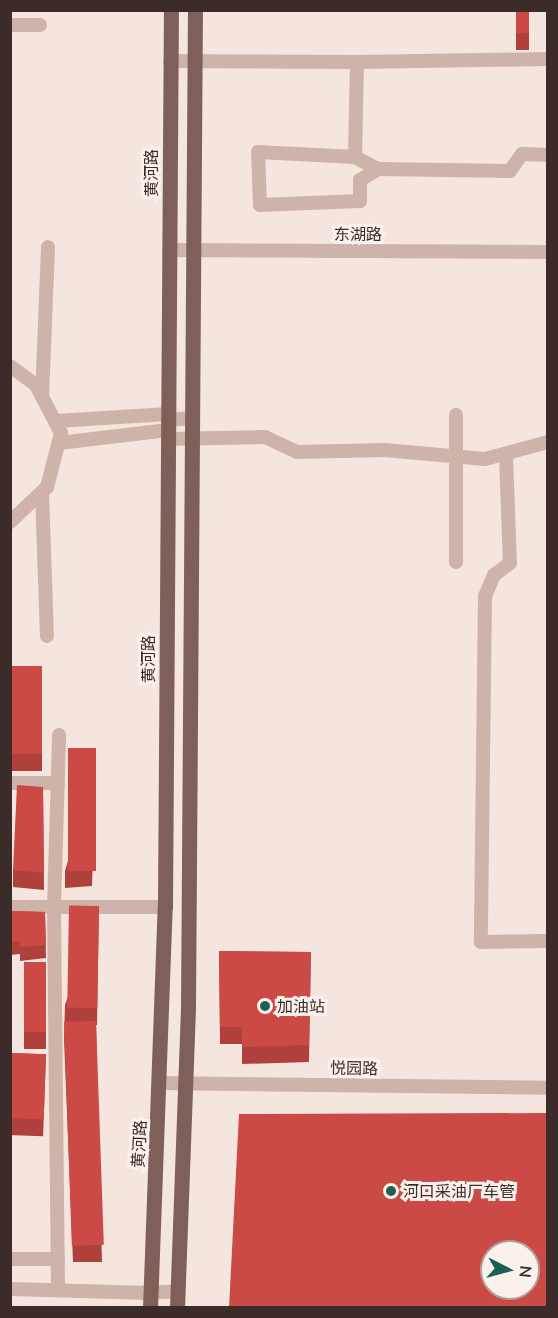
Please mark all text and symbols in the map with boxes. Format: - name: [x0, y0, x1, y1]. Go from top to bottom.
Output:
- street label: 黄河路: [141, 149, 161, 197]
- street label: 东湖路: [334, 224, 382, 244]
- street label: 黄河路: [138, 635, 158, 683]
- place label: 加油站: [277, 996, 325, 1016]
- marker: 加油站: [258, 999, 272, 1013]
- street label: 悦园路: [330, 1058, 378, 1078]
- street label: 黄河路: [128, 1120, 150, 1168]
- place label: 河口采油厂车管: [403, 1181, 515, 1201]
- marker: 河口采油厂车管: [384, 1184, 398, 1198]
- north arrow: [480, 1240, 540, 1300]
- text: N: [515, 1265, 536, 1279]

